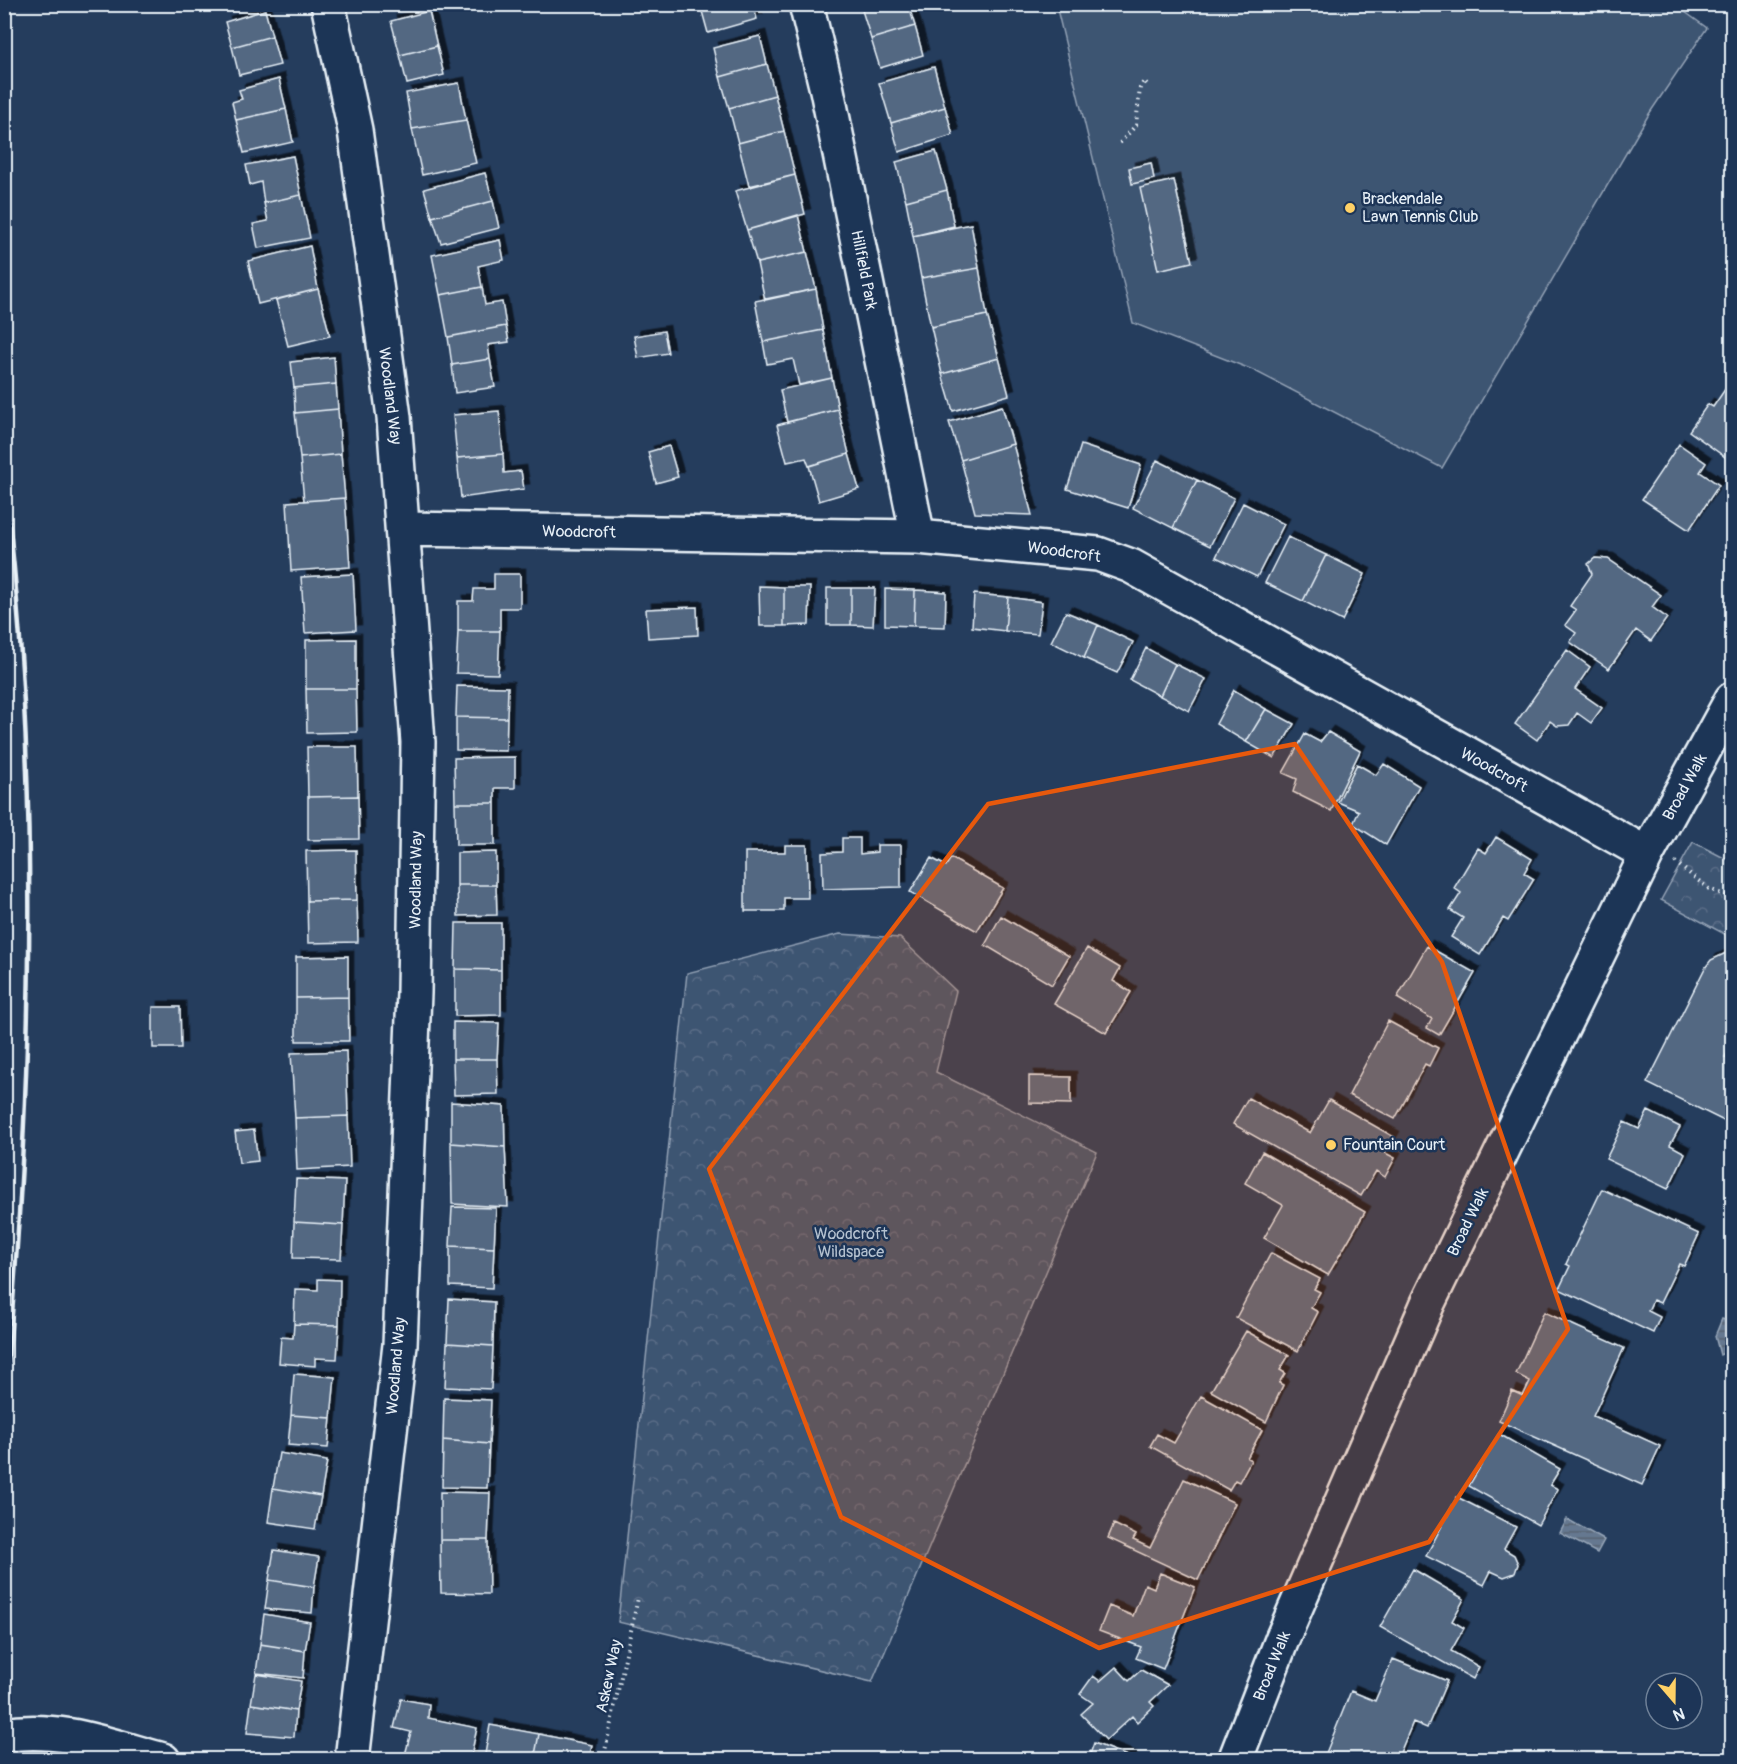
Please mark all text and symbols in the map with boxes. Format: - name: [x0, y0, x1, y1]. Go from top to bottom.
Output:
- place label: Brackendale Lawn Tennis Club: [1362, 189, 1479, 227]
- marker: Brackendale Lawn Tennis Club: [1343, 201, 1357, 215]
- street label: Hillfield Park: [846, 228, 882, 312]
- street label: Woodland Way: [374, 346, 406, 446]
- street label: Woodcroft: [542, 521, 617, 543]
- street label: Woodcroft: [1026, 537, 1102, 567]
- street label: Woodcroft: [1457, 743, 1532, 797]
- street label: Broad Walk: [1658, 750, 1712, 824]
- street label: Woodland Way: [405, 831, 427, 929]
- place label: Fountain Court: [1343, 1135, 1446, 1155]
- marker: Fountain Court: [1324, 1138, 1338, 1152]
- street label: Broad Walk: [1443, 1184, 1493, 1259]
- park label: Woodcroft Wildspace: [814, 1224, 888, 1262]
- street label: Woodland Way: [382, 1316, 410, 1416]
- street label: Broad Walk: [1249, 1628, 1295, 1704]
- street label: Askew Way: [591, 1637, 627, 1714]
- north arrow: [1644, 1671, 1704, 1731]
- text: N: [1670, 1703, 1687, 1725]

